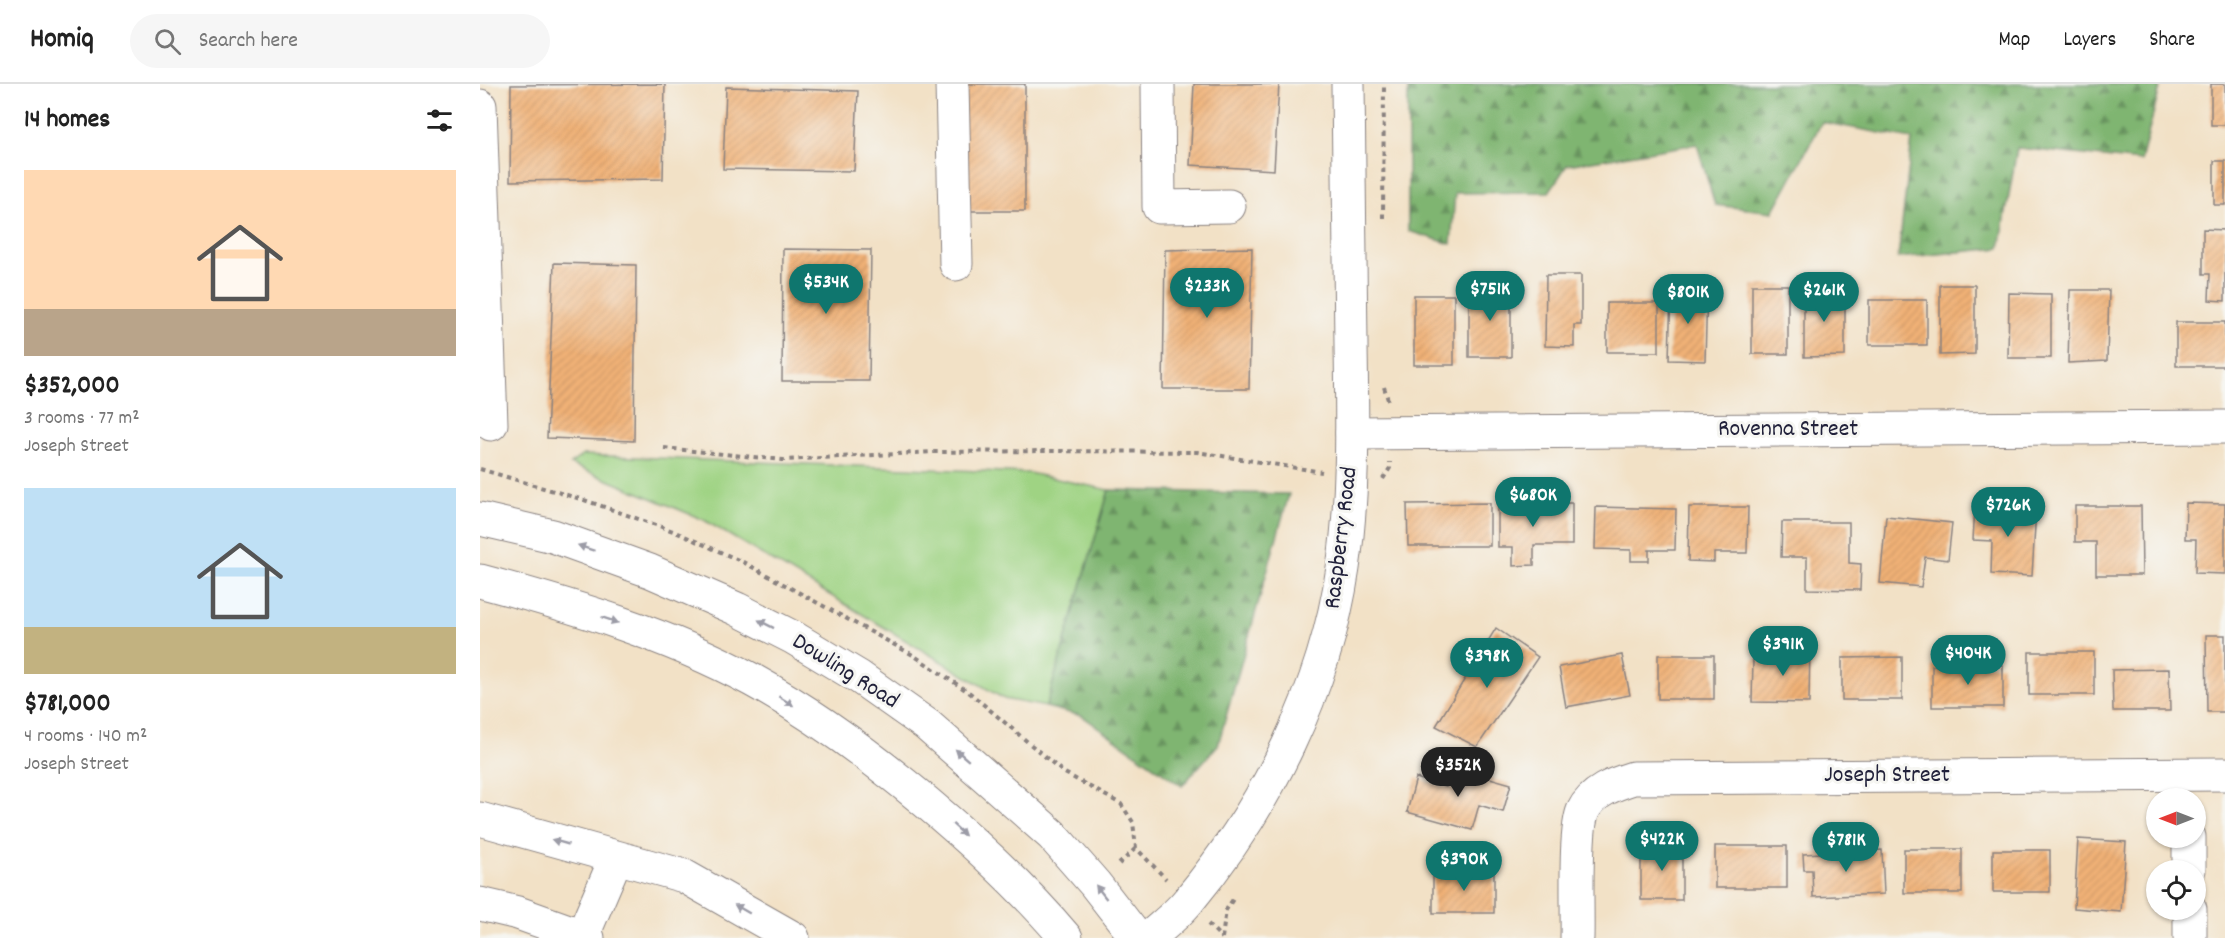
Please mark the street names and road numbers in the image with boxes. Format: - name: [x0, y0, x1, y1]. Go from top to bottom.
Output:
- street label: Rovenna Street: [1718, 413, 1858, 447]
- street label: Raspberry Road: [1316, 465, 1368, 611]
- street label: Dowling Road: [785, 626, 905, 718]
- street label: Joseph Street: [1824, 759, 1950, 793]

